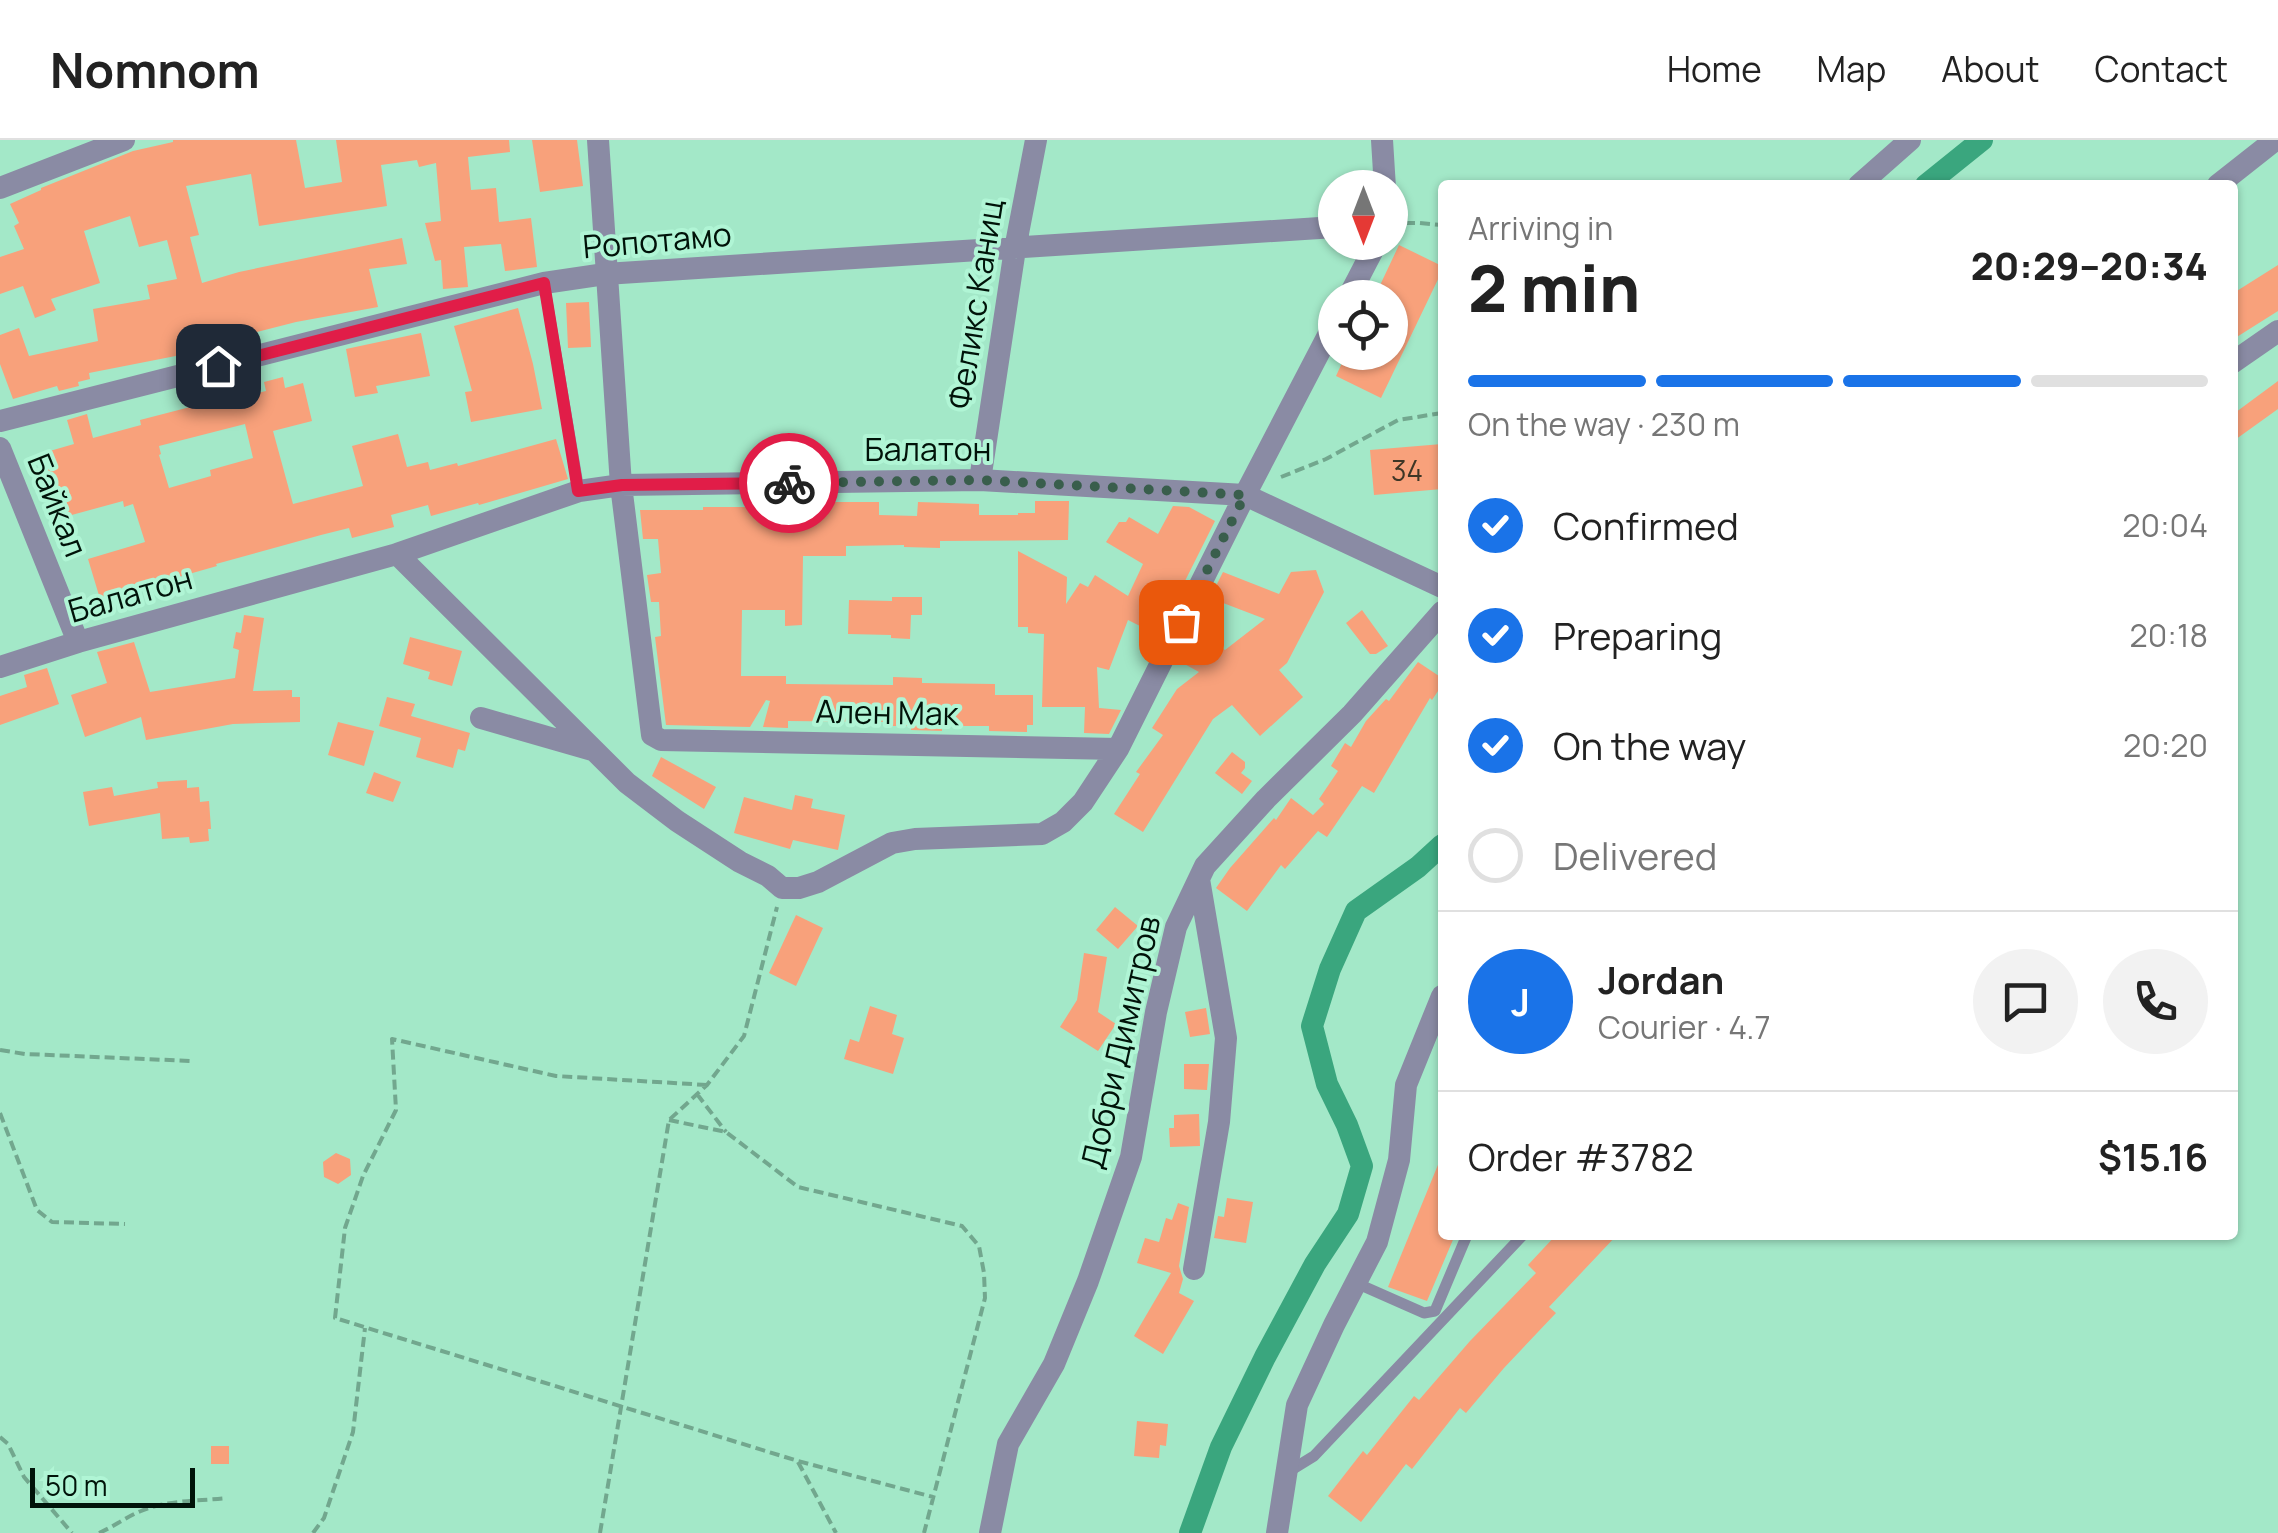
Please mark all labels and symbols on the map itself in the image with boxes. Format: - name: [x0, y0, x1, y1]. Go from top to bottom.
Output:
- north arrow: [1318, 170, 1408, 260]
- street label: Феликс Каниц: [937, 196, 1013, 412]
- street label: Ропотамо: [581, 212, 733, 268]
- pin: [176, 324, 261, 409]
- street label: Балатон: [864, 427, 992, 471]
- courier: [739, 433, 839, 533]
- street label: Байкал: [17, 447, 99, 563]
- house number: 34: [1391, 451, 1423, 489]
- street label: Балатон: [63, 555, 197, 633]
- pin: [1139, 580, 1224, 665]
- street label: Ален Мак: [815, 689, 960, 735]
- street label: Добри Димитров: [1070, 911, 1170, 1173]
- scale bar: [30, 1463, 195, 1508]

